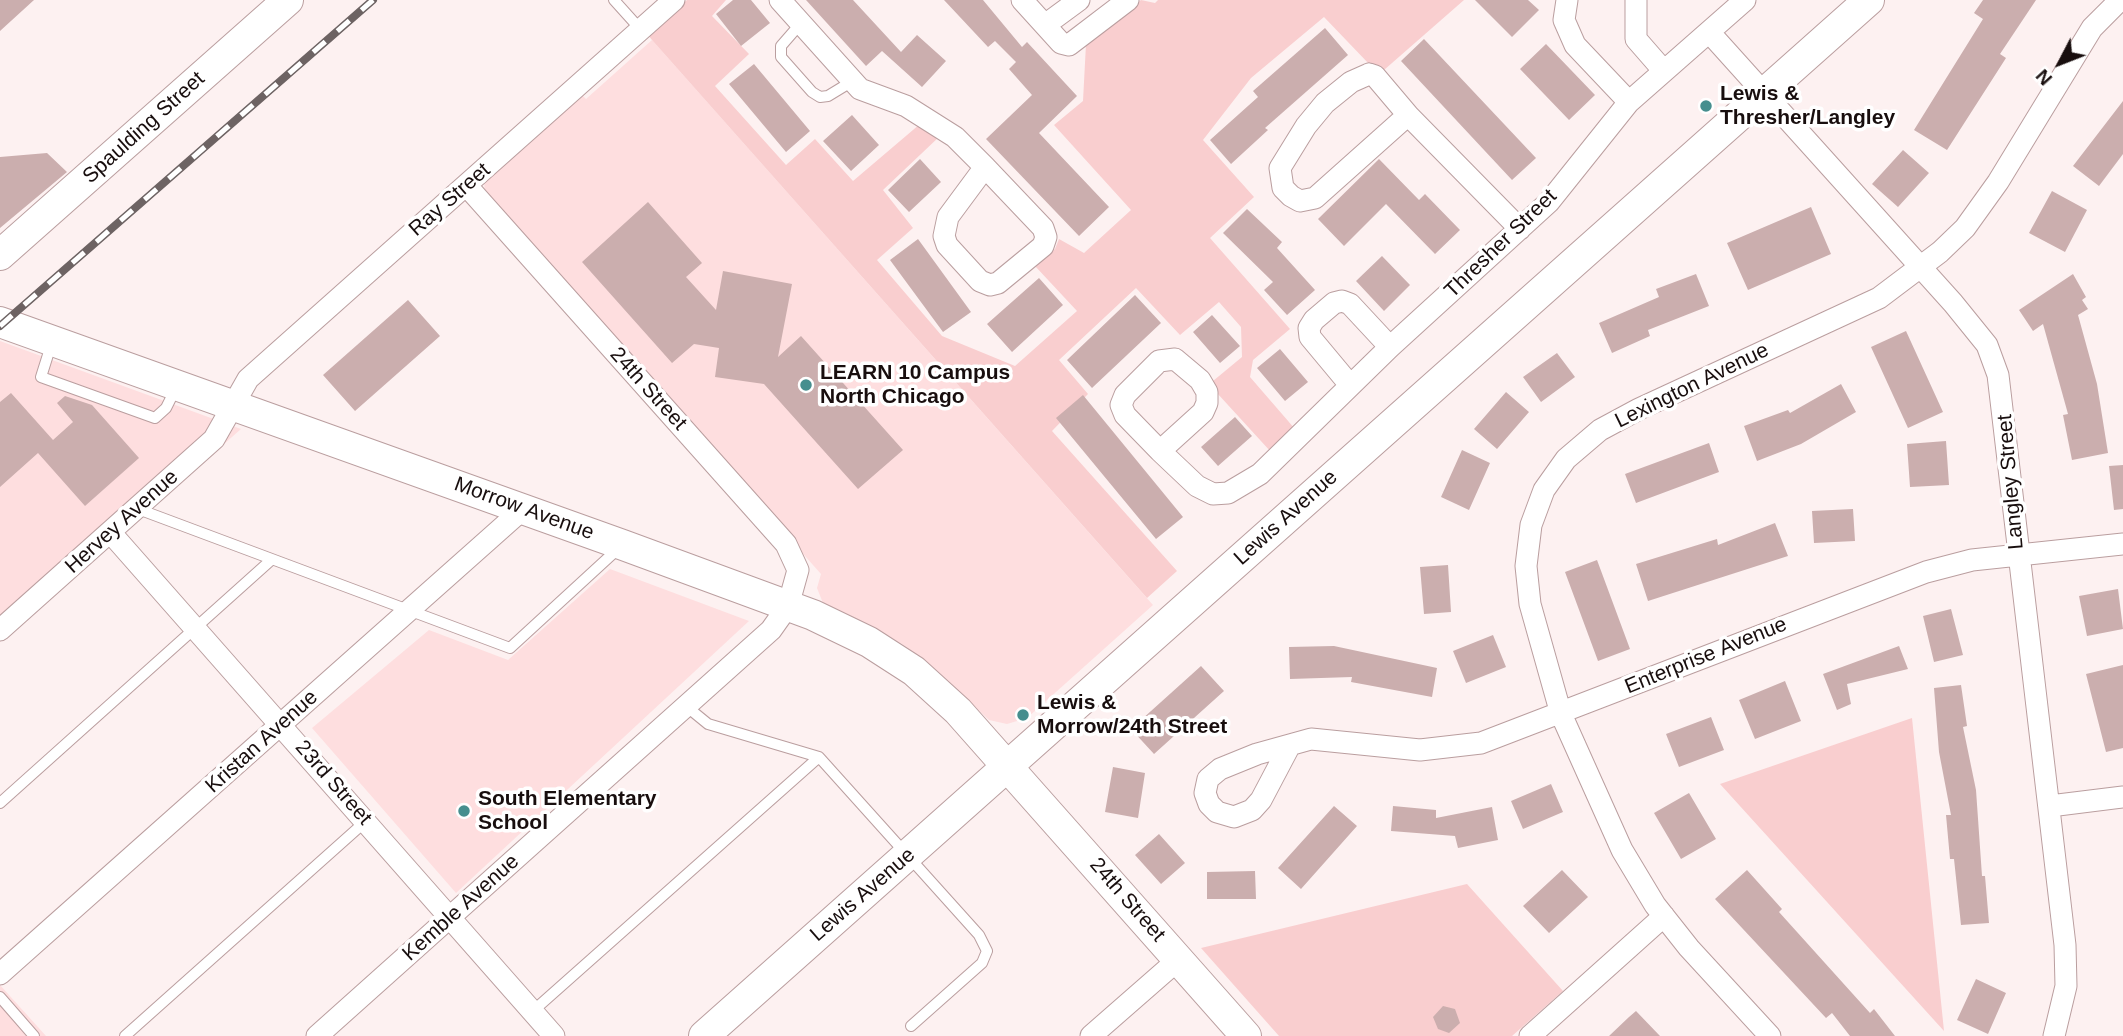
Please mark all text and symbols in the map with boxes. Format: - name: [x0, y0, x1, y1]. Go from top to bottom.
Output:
- north arrow: [2025, 28, 2095, 98]
- text: N: [2032, 65, 2056, 90]
- street label: Spaulding Street: [78, 67, 210, 189]
- place label: Lewis & Thresher/Langley: [1720, 81, 1895, 131]
- marker: Lewis & Thresher/Langley: [1698, 98, 1714, 114]
- street label: Ray Street: [404, 158, 496, 242]
- street label: Thresher Street: [1440, 184, 1562, 304]
- street label: Lexington Avenue: [1611, 338, 1773, 434]
- street label: 24th Street: [604, 342, 692, 436]
- place label: LEARN 10 Campus North Chicago: [820, 360, 1010, 410]
- marker: LEARN 10 Campus North Chicago: [798, 377, 814, 393]
- street label: Langley Street: [1993, 413, 2029, 551]
- street label: Hervey Avenue: [60, 465, 184, 579]
- street label: Lewis Avenue: [1229, 465, 1343, 571]
- street label: Morrow Avenue: [451, 472, 597, 546]
- street label: Enterprise Avenue: [1621, 612, 1791, 700]
- street label: Kristan Avenue: [201, 685, 323, 799]
- place label: Lewis & Morrow/24th Street: [1037, 690, 1227, 740]
- marker: Lewis & Morrow/24th Street: [1015, 707, 1031, 723]
- street label: 23rd Street: [289, 736, 377, 830]
- place label: South Elementary School: [478, 786, 657, 836]
- marker: South Elementary School: [456, 803, 472, 819]
- street label: Lewis Avenue: [806, 843, 920, 947]
- street label: Kemble Avenue: [398, 849, 524, 967]
- street label: 24th Street: [1084, 853, 1170, 947]

